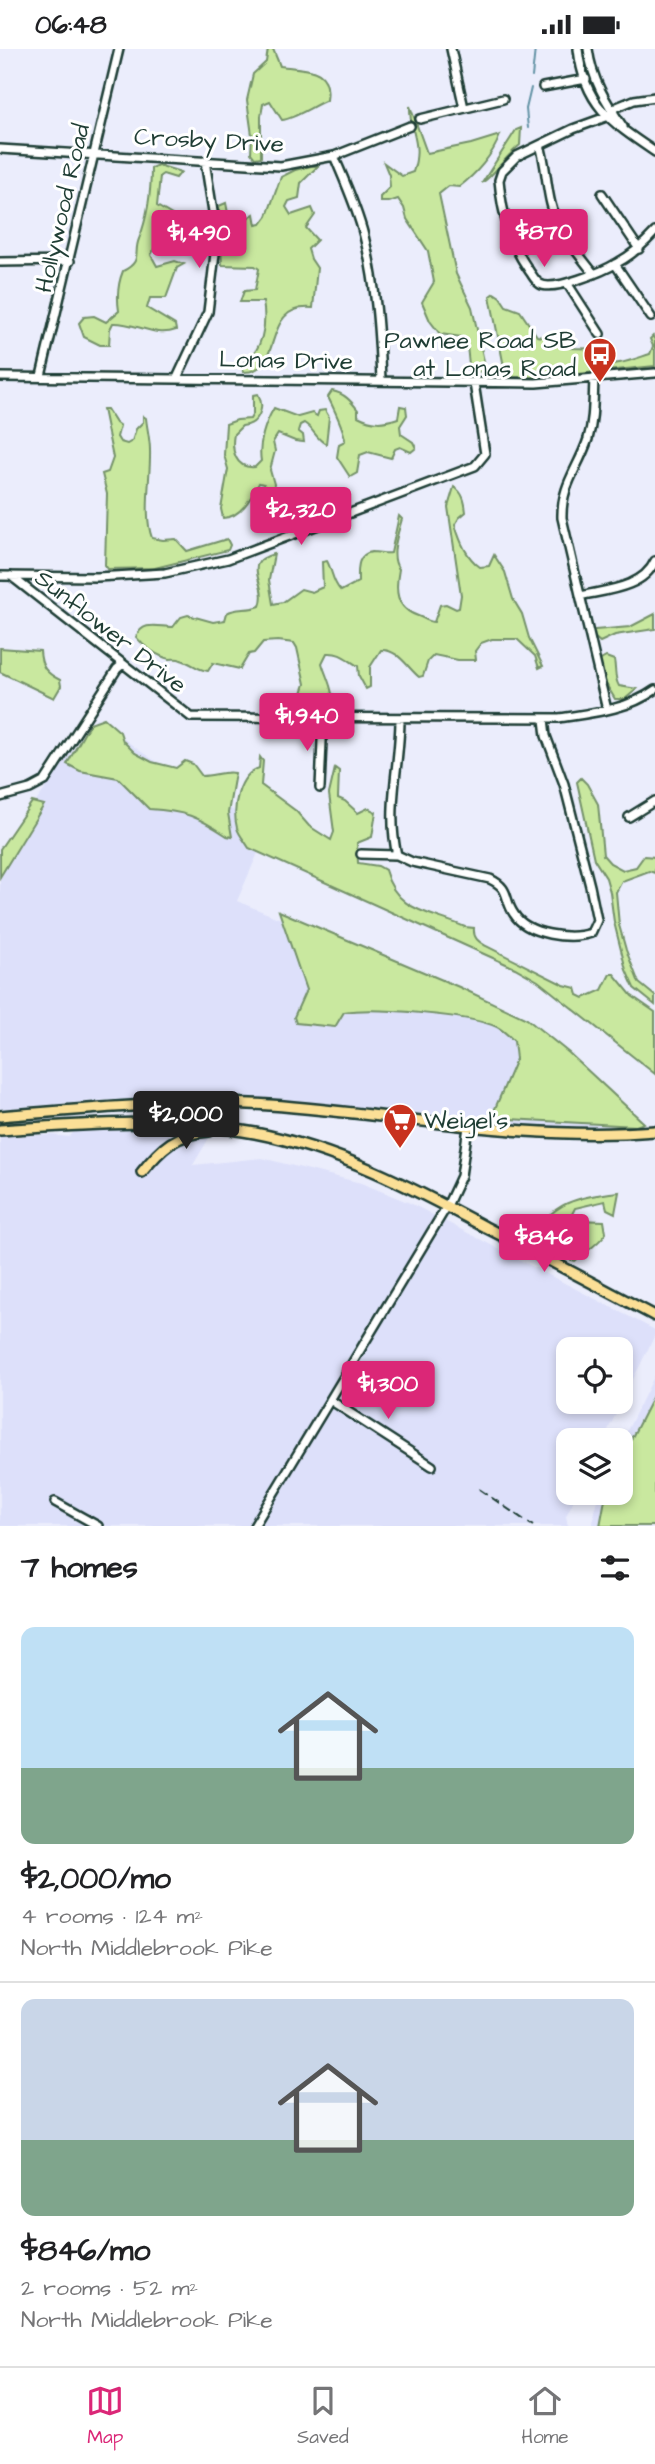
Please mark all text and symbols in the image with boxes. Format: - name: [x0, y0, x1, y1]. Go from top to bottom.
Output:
- text: 06:48: [35, 7, 107, 43]
- street label: Crosby Drive: [133, 120, 285, 163]
- street label: Hollywood Road: [27, 121, 100, 296]
- pin: $870: [503, 209, 585, 269]
- pin: $1,490: [142, 211, 256, 270]
- text: $870: [516, 216, 572, 248]
- text: $1,490: [167, 217, 231, 249]
- place label: Pawnee Road SB at Lonas Road: [384, 324, 576, 386]
- bus stop icon: Pawnee Road SB at Lonas Road: [581, 335, 619, 384]
- street label: Lonas Drive: [219, 343, 353, 379]
- pin: $2,320: [244, 487, 358, 547]
- text: $2,320: [266, 494, 336, 526]
- street label: Sunflower Drive: [27, 562, 193, 702]
- pin: $1,940: [250, 693, 364, 753]
- text: $1,940: [275, 700, 339, 732]
- pin: $2,000: [129, 1091, 243, 1151]
- text: $2,000: [149, 1098, 223, 1130]
- supermarket icon: Weigel's: [381, 1101, 419, 1150]
- place label: Weigel's: [424, 1104, 508, 1139]
- pin: $846: [503, 1215, 585, 1274]
- text: $846: [515, 1221, 573, 1253]
- map controls: [556, 1337, 633, 1505]
- button: locate: [556, 1337, 633, 1414]
- pin: $1,300: [331, 1361, 445, 1421]
- text: $1,300: [358, 1368, 418, 1400]
- button: layers: [556, 1428, 633, 1505]
- text: 7 homes: [21, 1547, 138, 1589]
- icon: filters: [596, 1549, 634, 1587]
- icon: home: [265, 1673, 391, 1799]
- text: $2,000/mo: [21, 1858, 171, 1900]
- text: 4 rooms · 124 m²: [21, 1900, 203, 1932]
- text: North Middlebrook Pike: [21, 1932, 273, 1964]
- icon: home: [265, 2045, 391, 2171]
- text: $846/mo: [21, 2230, 150, 2272]
- text: 2 rooms · 52 m²: [21, 2272, 198, 2304]
- text: North Middlebrook Pike: [21, 2304, 273, 2336]
- tab: Map: [86, 2382, 124, 2451]
- tab: Saved: [297, 2382, 349, 2451]
- tab: Home: [521, 2382, 569, 2451]

